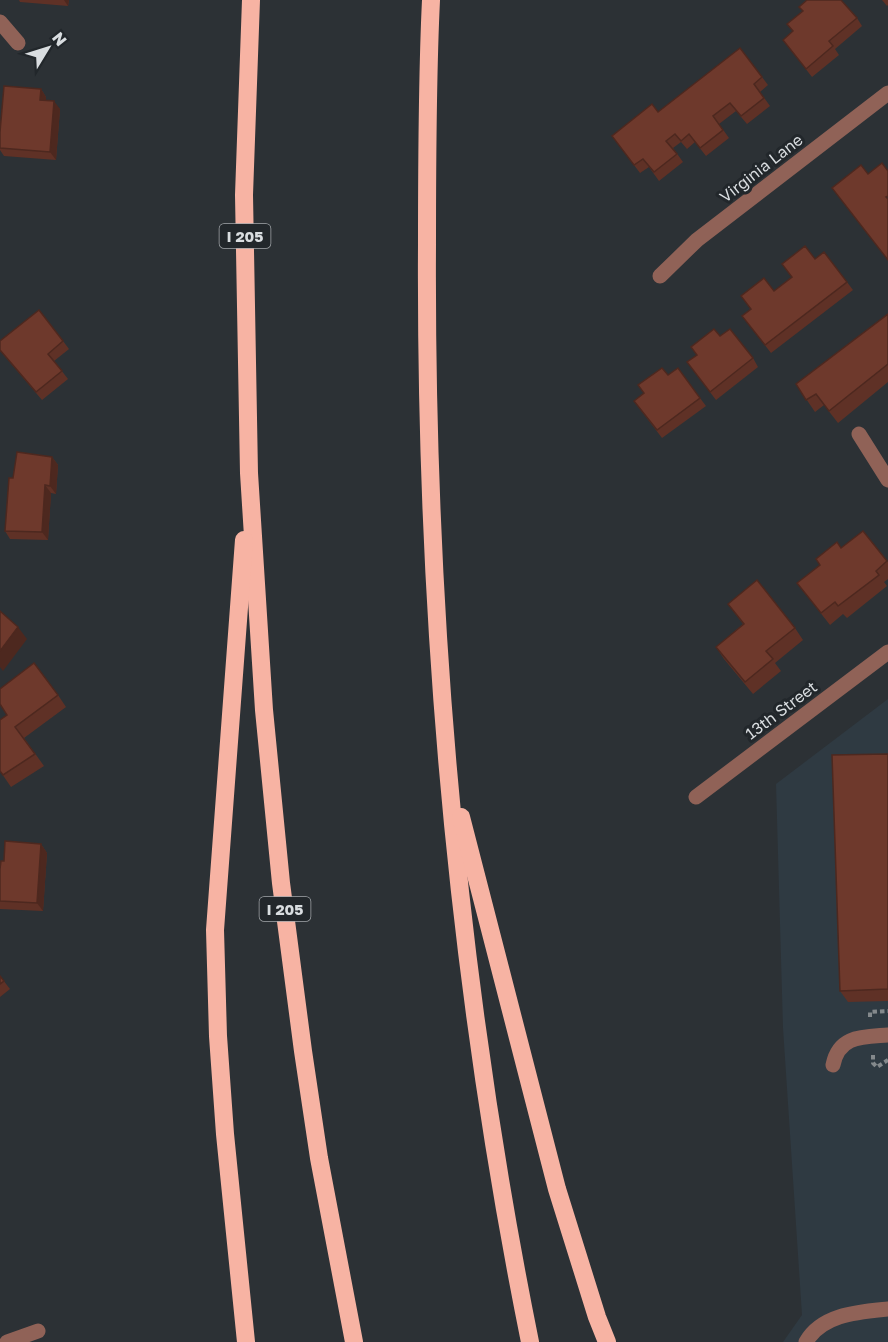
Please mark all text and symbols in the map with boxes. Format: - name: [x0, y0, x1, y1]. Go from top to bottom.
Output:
- north arrow: [18, 18, 78, 78]
- text: N: [48, 28, 71, 50]
- street label: Virginia Lane: [716, 129, 806, 207]
- road number: I 205: [220, 224, 270, 248]
- street label: 13th Street: [741, 677, 821, 743]
- road number: I 205: [260, 897, 310, 921]

